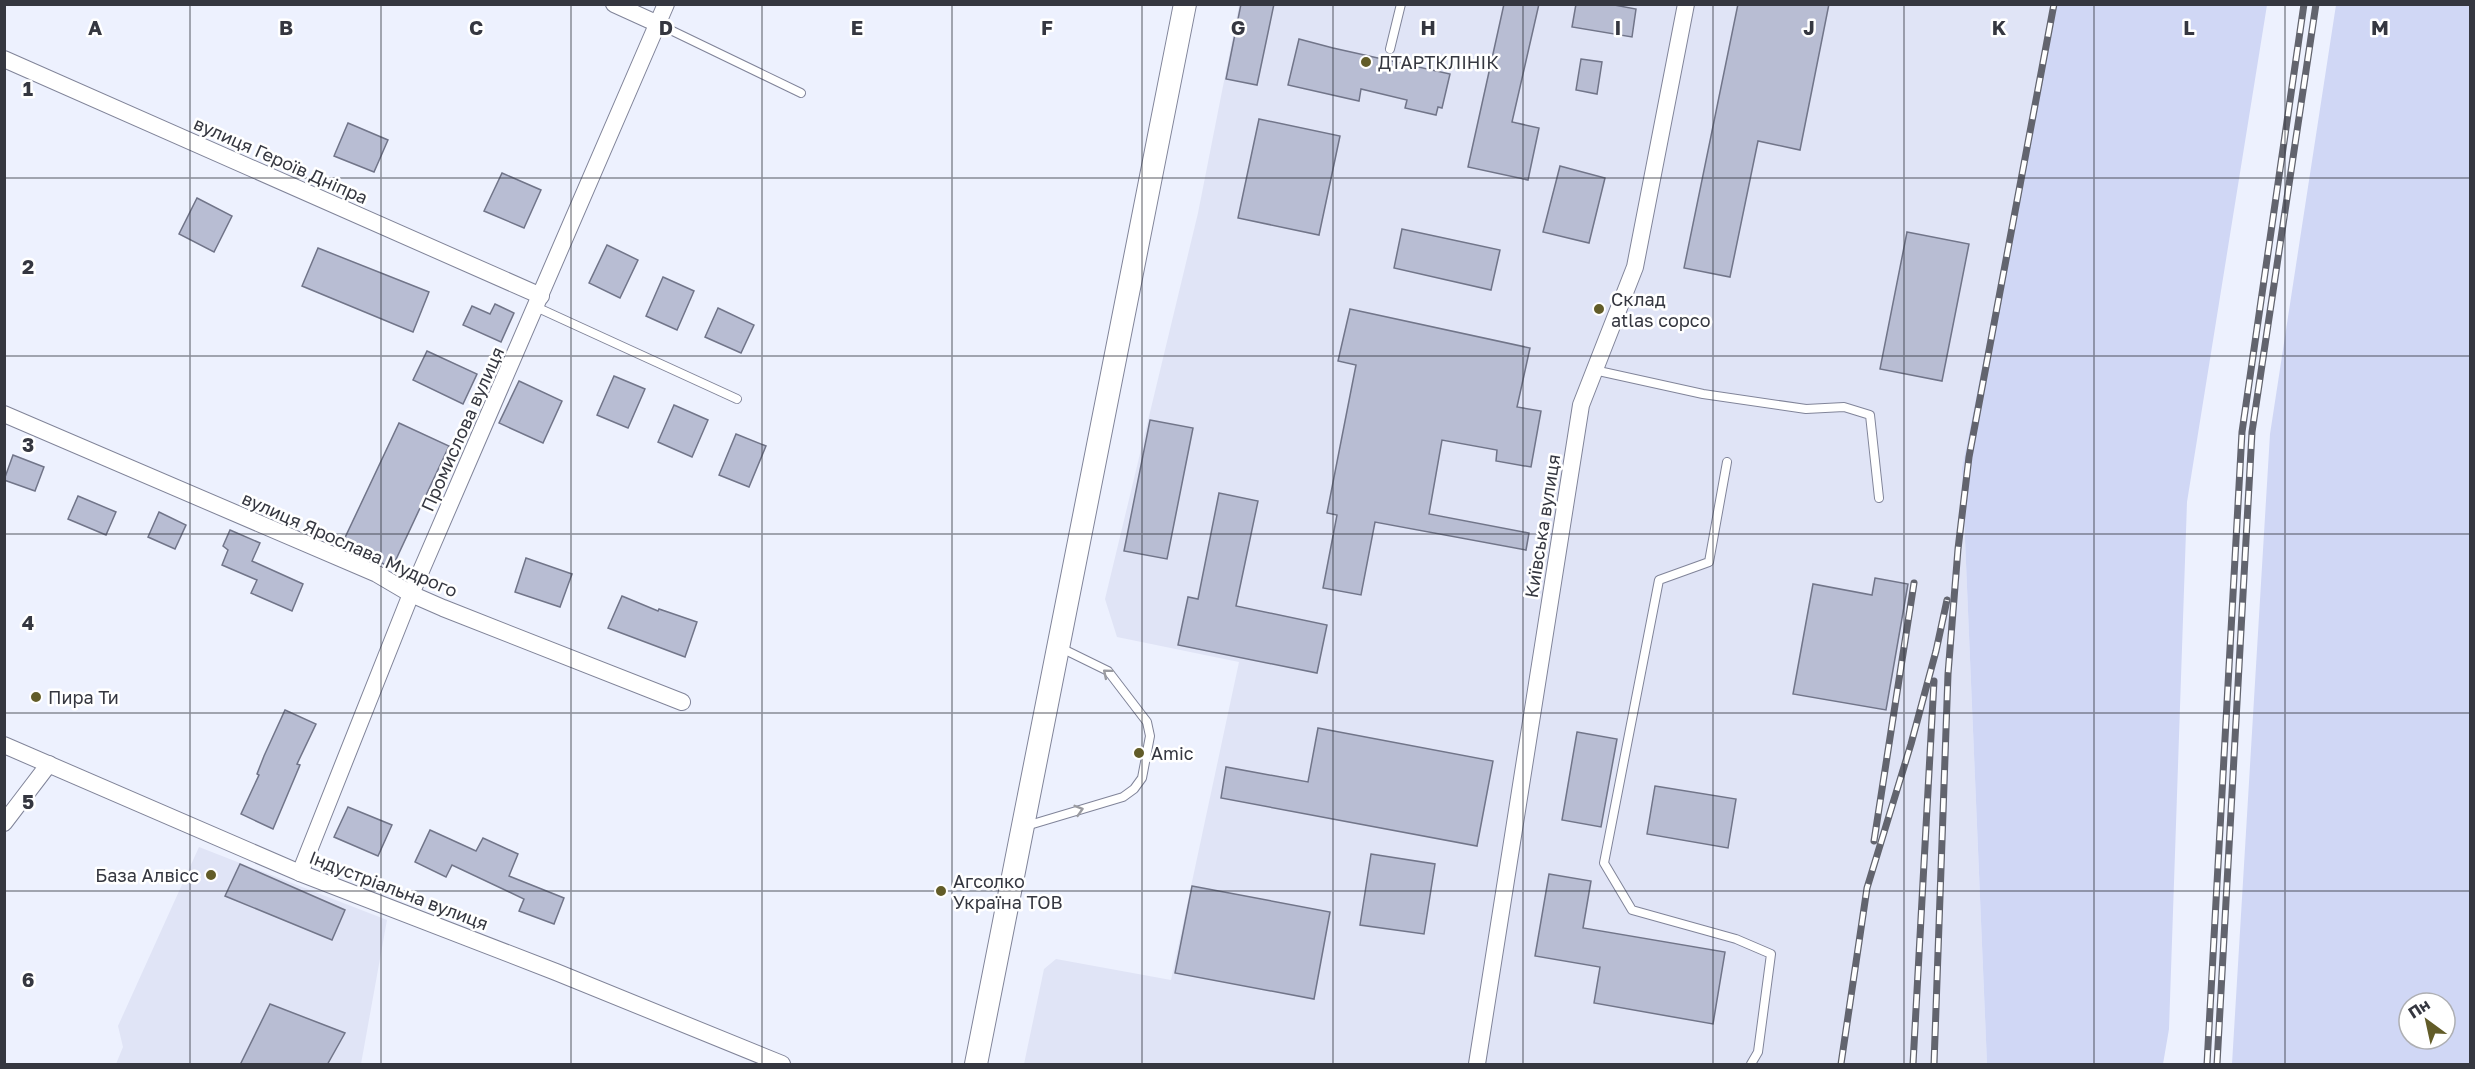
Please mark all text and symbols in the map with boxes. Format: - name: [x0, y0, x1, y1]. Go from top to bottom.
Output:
- text: A: [88, 15, 102, 39]
- text: B: [279, 15, 293, 39]
- text: C: [469, 15, 483, 39]
- text: D: [659, 15, 673, 39]
- text: E: [851, 15, 863, 39]
- text: F: [1041, 15, 1053, 39]
- text: G: [1231, 15, 1245, 39]
- text: H: [1420, 15, 1436, 39]
- text: I: [1615, 15, 1621, 39]
- text: J: [1803, 15, 1815, 39]
- text: K: [1992, 15, 2007, 39]
- text: L: [2183, 15, 2195, 39]
- text: M: [2371, 15, 2389, 39]
- place label: ДТАРТКЛІНІК: [1378, 51, 1499, 73]
- marker: ДТАРТКЛІНІК: [1359, 55, 1373, 69]
- text: 1: [23, 76, 33, 100]
- street label: вулиця Героїв Дніпра: [191, 112, 371, 208]
- text: 2: [22, 254, 34, 278]
- place label: Склад atlas copco: [1611, 288, 1710, 331]
- marker: Склад atlas copco: [1592, 302, 1606, 316]
- street label: Промислова вулиця: [416, 343, 508, 515]
- text: 3: [22, 432, 34, 456]
- street label: Київська вулиця: [1520, 453, 1564, 599]
- street label: вулиця Ярослава Мудрого: [239, 486, 461, 602]
- text: 4: [22, 610, 34, 634]
- one-way arrow: [1103, 669, 1114, 680]
- place label: Пира Ти: [48, 686, 119, 708]
- marker: Пира Ти: [29, 690, 43, 704]
- place label: Amic: [1151, 742, 1194, 764]
- marker: Amic: [1132, 746, 1146, 760]
- text: 5: [22, 789, 34, 813]
- one-way arrow: [1073, 805, 1084, 817]
- street label: Індустріальна вулиця: [306, 846, 492, 934]
- place label: База Алвісс: [95, 864, 199, 886]
- marker: База Алвісс: [204, 868, 218, 882]
- place label: Агсолко Україна ТОВ: [953, 870, 1063, 913]
- marker: Агсолко Україна ТОВ: [934, 884, 948, 898]
- text: 6: [22, 967, 34, 991]
- north arrow: [2397, 991, 2457, 1051]
- text: Пн: [2404, 994, 2433, 1023]

